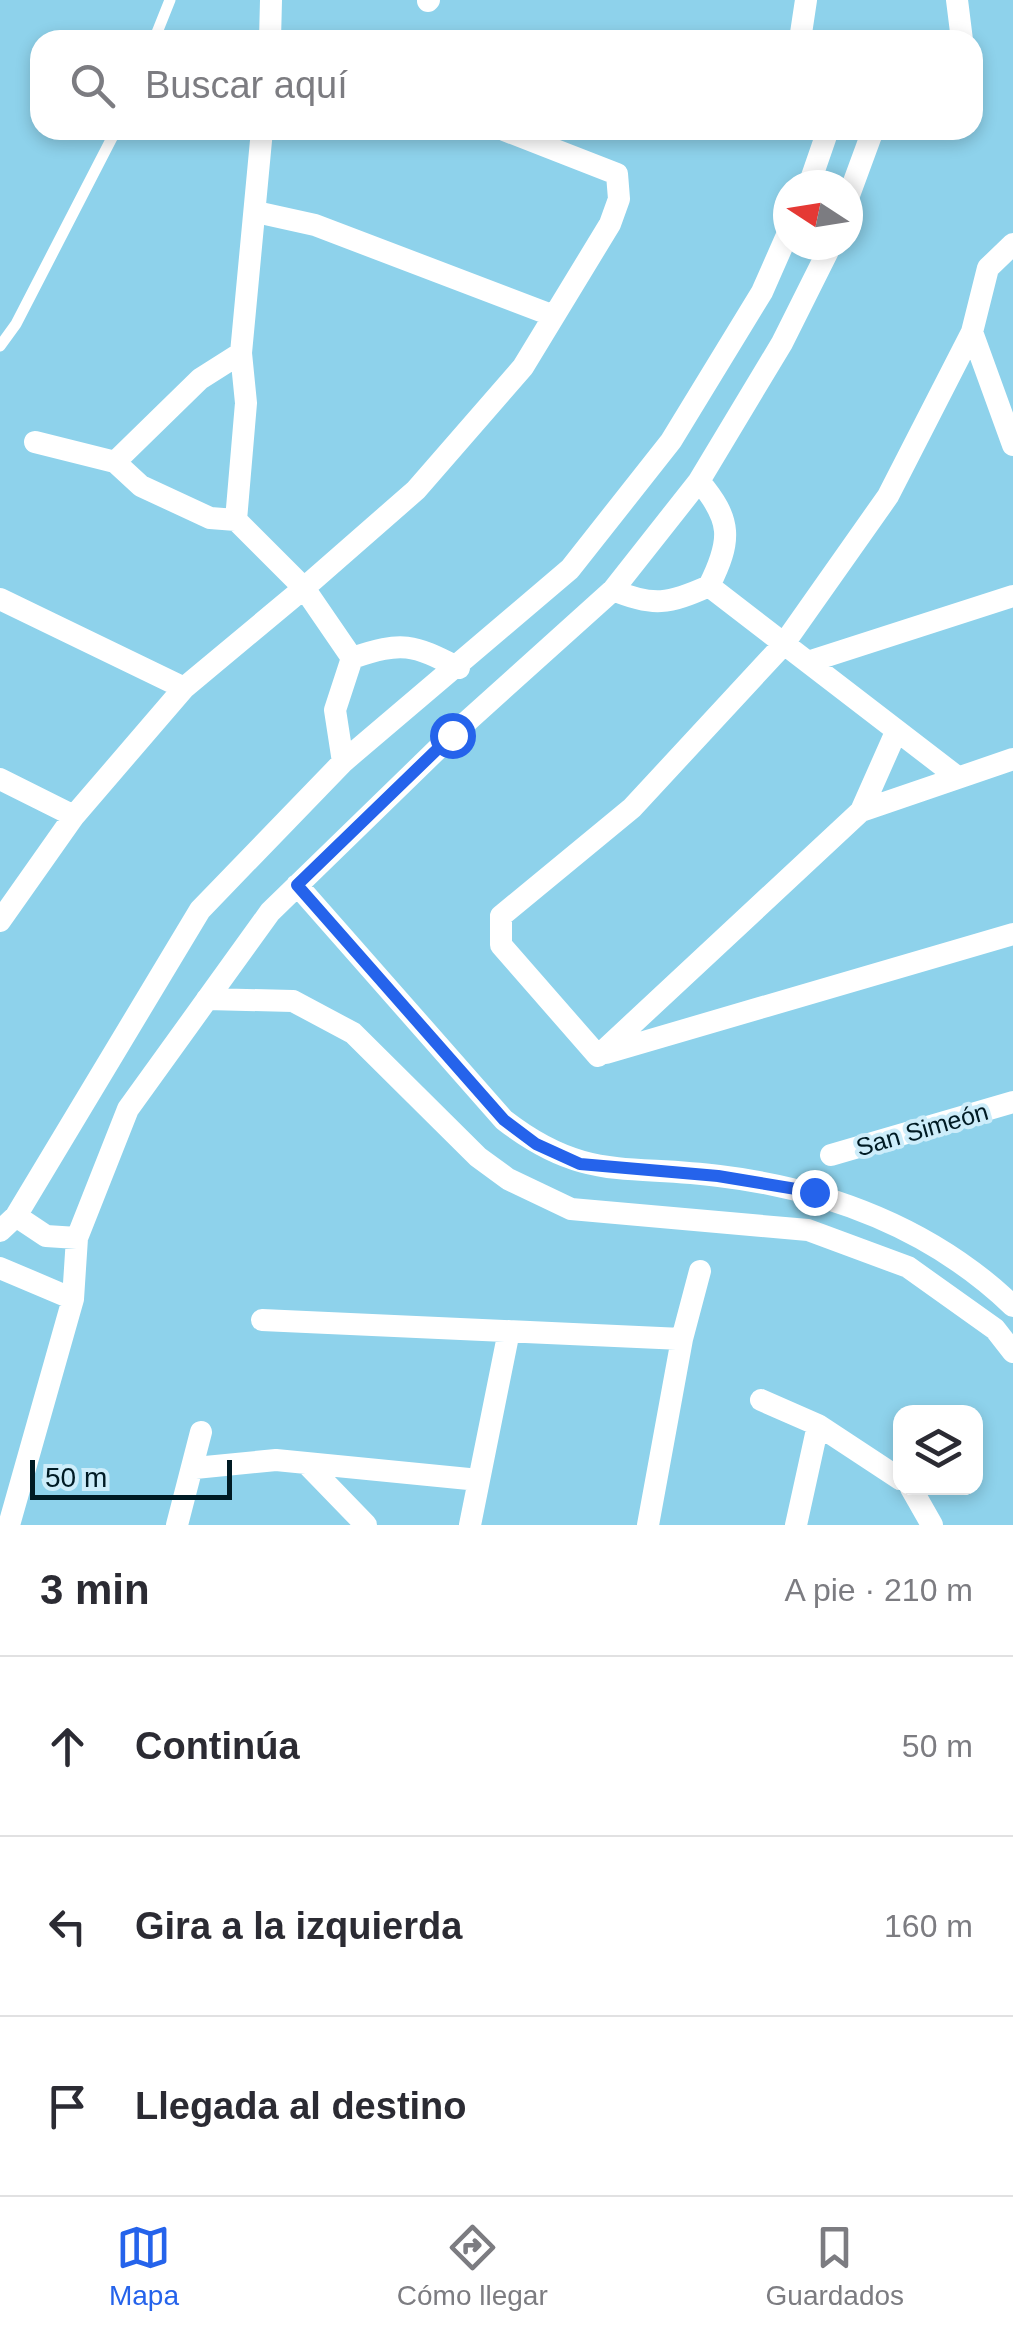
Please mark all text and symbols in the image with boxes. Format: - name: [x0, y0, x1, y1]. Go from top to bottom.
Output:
- search box: [30, 30, 983, 140]
- icon: search: [65, 58, 120, 113]
- text: Buscar aquí: [145, 64, 348, 106]
- north arrow: [773, 170, 863, 260]
- route start: [430, 713, 476, 759]
- street label: San Simeón: [853, 1097, 991, 1161]
- route end: [792, 1170, 838, 1216]
- map controls: [893, 1405, 983, 1495]
- button: layers: [893, 1405, 983, 1495]
- scale bar: [30, 1455, 232, 1500]
- text: 50 m: [45, 1462, 107, 1493]
- text: 3 min: [40, 1566, 150, 1613]
- text: A pie · 210 m: [784, 1572, 973, 1608]
- icon: ahead: [40, 1719, 95, 1774]
- text: Continúa: [135, 1725, 300, 1767]
- text: 50 m: [902, 1728, 973, 1764]
- icon: left: [40, 1899, 95, 1954]
- text: Gira a la izquierda: [135, 1905, 462, 1947]
- text: 160 m: [884, 1908, 973, 1944]
- icon: arrive: [40, 2079, 95, 2134]
- text: Llegada al destino: [135, 2085, 467, 2127]
- tab: Mapa: [109, 2220, 179, 2312]
- tab: Cómo llegar: [397, 2220, 548, 2312]
- tab: Guardados: [766, 2220, 904, 2312]

